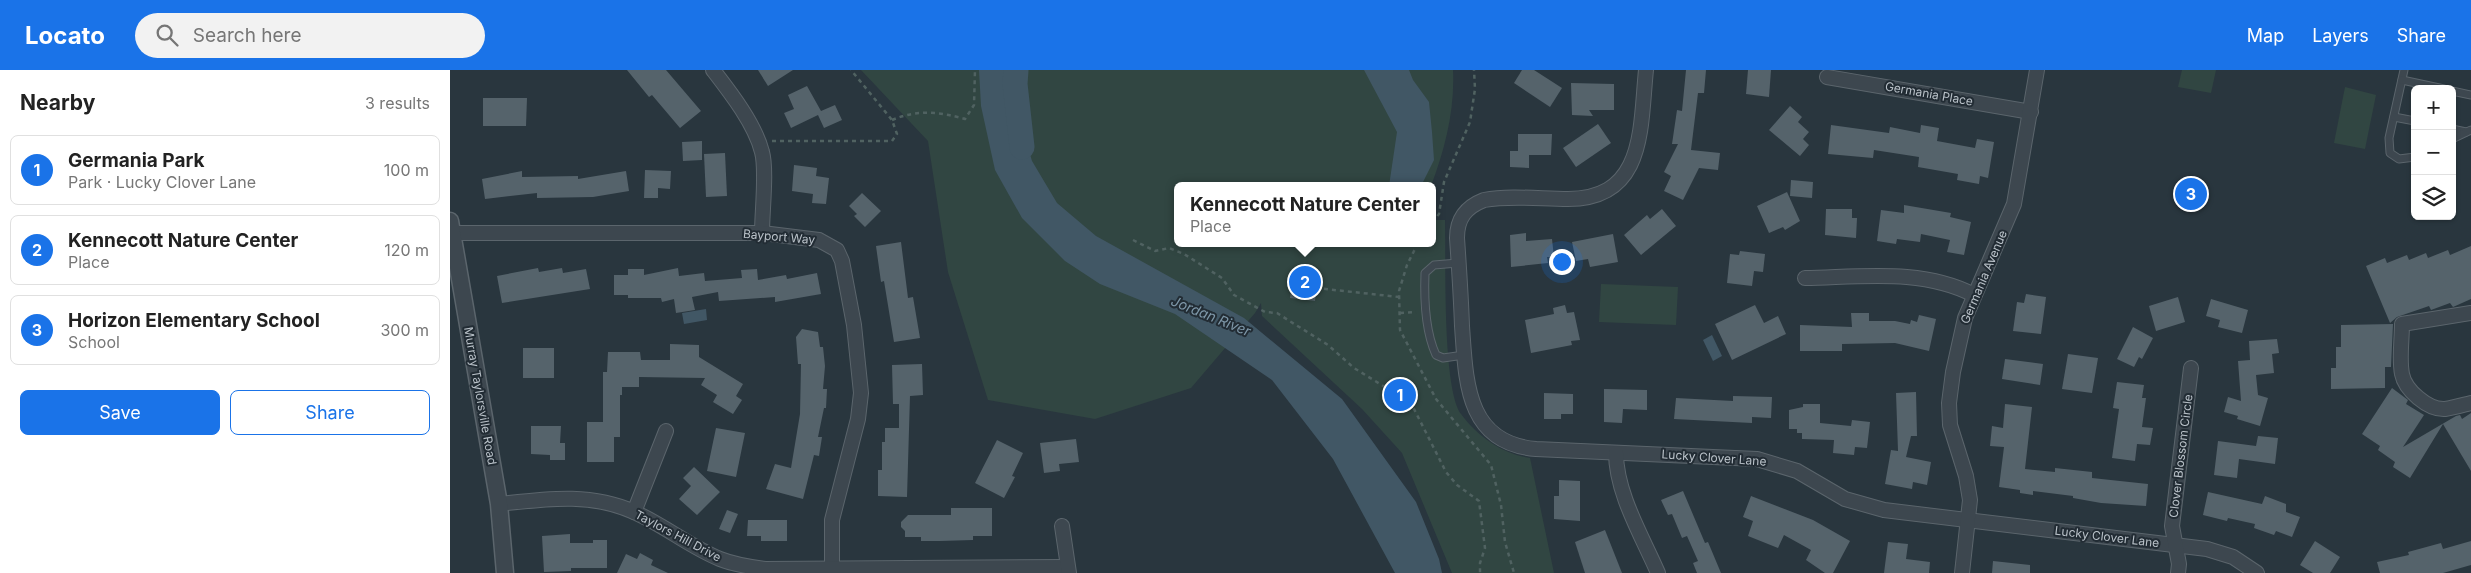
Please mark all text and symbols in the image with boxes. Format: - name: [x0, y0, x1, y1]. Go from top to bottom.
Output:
- search box: [135, 13, 485, 58]
- text: Locato: [25, 21, 105, 50]
- icon: search: [153, 21, 181, 49]
- text: Search here: [193, 24, 301, 47]
- text: Map: [2247, 25, 2284, 46]
- text: Layers: [2312, 25, 2369, 46]
- text: Share: [2397, 25, 2446, 46]
- street label: Germania Place: [1884, 78, 1974, 109]
- map controls: [2411, 85, 2456, 220]
- button: +: [2411, 85, 2456, 130]
- text: Nearby: [20, 90, 95, 115]
- text: 3 results: [365, 93, 430, 113]
- button: −: [2411, 130, 2456, 175]
- text: Germania Park: [68, 149, 205, 172]
- text: 1: [34, 160, 40, 180]
- text: 100 m: [384, 160, 429, 180]
- text: Park · Lucky Clover Lane: [68, 172, 256, 192]
- pin: 3: [2175, 175, 2207, 213]
- button: layers: [2411, 175, 2456, 220]
- popup: [1174, 182, 1436, 247]
- text: Kennecott Nature Center: [1190, 193, 1420, 216]
- text: Place: [1190, 216, 1231, 236]
- street label: Bayport Way: [742, 226, 816, 247]
- street label: Germania Avenue: [1957, 228, 2010, 326]
- text: Kennecott Nature Center: [68, 229, 298, 252]
- text: 2: [32, 240, 42, 260]
- text: 120 m: [384, 240, 429, 260]
- your location: [1549, 249, 1575, 275]
- text: Place: [68, 252, 110, 272]
- pin: 2: [1289, 263, 1321, 301]
- water label: Jordan River: [1169, 292, 1254, 339]
- text: Horizon Elementary School: [68, 309, 320, 332]
- text: 3: [32, 320, 42, 340]
- text: 300 m: [380, 320, 429, 340]
- street label: Murray Taylorsville Road: [461, 326, 500, 466]
- text: School: [68, 332, 120, 352]
- pin: 1: [1384, 376, 1416, 414]
- button: Save: [20, 390, 220, 435]
- button: Share: [230, 390, 430, 435]
- street label: Clover Blossom Circle: [2165, 393, 2196, 519]
- street label: Lucky Clover Lane: [1661, 446, 1767, 469]
- street label: Taylors Hill Drive: [633, 507, 724, 565]
- street label: Lucky Clover Lane: [2054, 523, 2160, 550]

